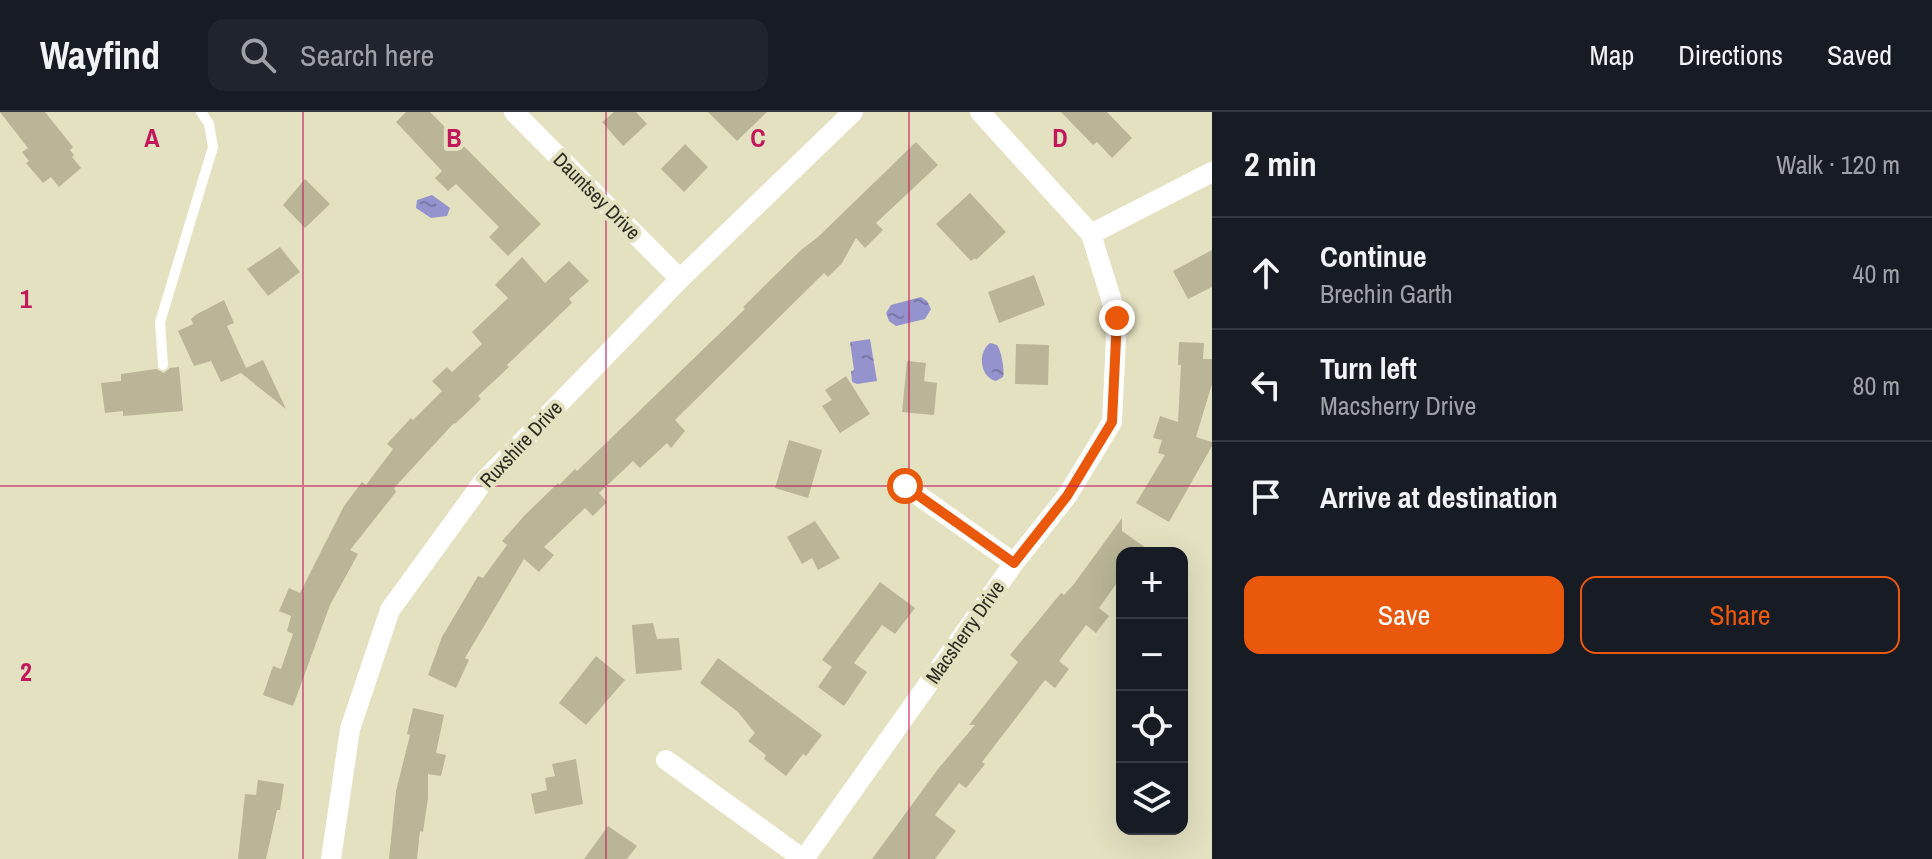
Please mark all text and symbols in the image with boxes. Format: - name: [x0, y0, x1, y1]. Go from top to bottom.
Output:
- search box: [208, 19, 768, 91]
- text: Wayfind: [40, 30, 160, 81]
- icon: search: [236, 33, 280, 77]
- text: Search here: [300, 35, 434, 75]
- text: Map: [1590, 36, 1634, 74]
- text: Directions: [1678, 36, 1783, 74]
- text: Saved: [1827, 36, 1892, 74]
- text: A: [144, 120, 160, 155]
- text: B: [446, 120, 462, 155]
- text: C: [750, 120, 766, 155]
- text: D: [1052, 120, 1068, 155]
- text: 2 min: [1244, 141, 1317, 187]
- street label: Dauntsey Drive: [548, 146, 647, 245]
- text: Walk · 120 m: [1776, 147, 1900, 182]
- text: Continue: [1320, 236, 1427, 276]
- icon: ahead: [1244, 251, 1288, 295]
- text: 40 m: [1853, 256, 1900, 291]
- text: Brechin Garth: [1320, 276, 1453, 311]
- text: 1: [20, 281, 32, 316]
- route end: [1099, 300, 1135, 336]
- text: Turn left: [1320, 348, 1417, 388]
- icon: left: [1244, 363, 1288, 407]
- text: 80 m: [1853, 368, 1900, 403]
- text: Macsherry Drive: [1320, 388, 1476, 423]
- street label: Ruxshire Drive: [473, 394, 568, 493]
- route start: [887, 468, 923, 504]
- icon: arrive: [1244, 475, 1288, 519]
- text: Arrive at destination: [1320, 477, 1558, 517]
- map controls: [1116, 547, 1188, 835]
- button: +: [1116, 547, 1188, 619]
- street label: Macsherry Drive: [919, 575, 1010, 689]
- button: Save: [1244, 576, 1564, 654]
- button: Share: [1580, 576, 1900, 654]
- button: −: [1116, 619, 1188, 691]
- text: 2: [20, 654, 32, 689]
- button: locate: [1116, 691, 1188, 763]
- button: layers: [1116, 763, 1188, 835]

